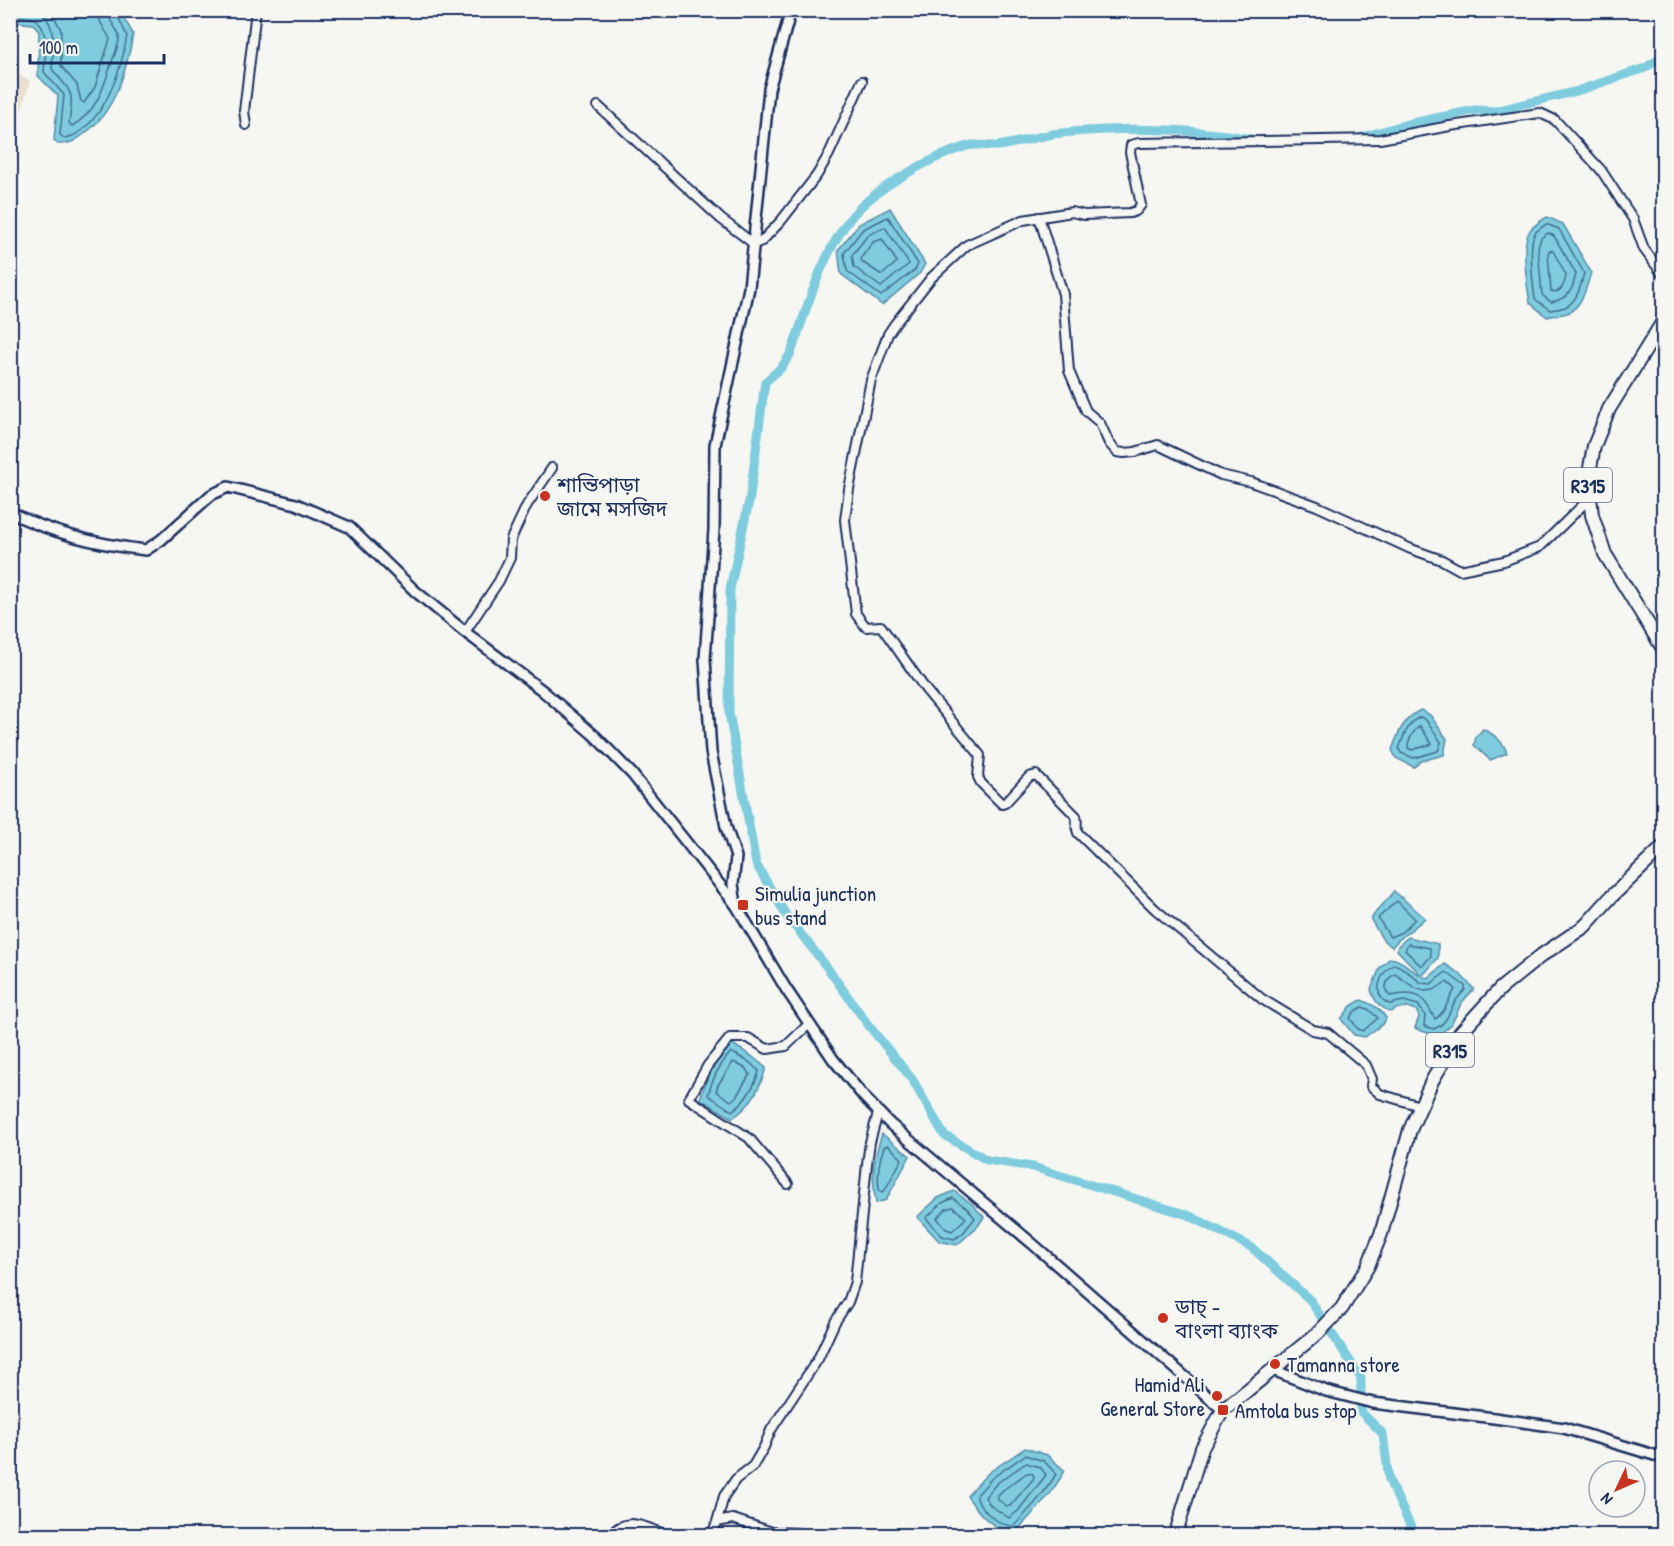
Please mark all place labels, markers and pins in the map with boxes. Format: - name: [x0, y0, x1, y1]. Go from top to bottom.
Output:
- place label: শান্তিপাড়া জামে মসজিদ: [556, 470, 668, 523]
- marker: শান্তিপাড়া জামে মসজিদ: [538, 489, 552, 503]
- place label: Simulia junction bus stand: [755, 879, 876, 932]
- marker: Simulia junction bus stand: [736, 898, 750, 912]
- place label: ডাচ্ - বাংলা ব্যাংক: [1174, 1292, 1279, 1345]
- marker: ডাচ্ - বাংলা ব্যাংক: [1156, 1311, 1170, 1325]
- place label: Tamanna store: [1287, 1350, 1400, 1379]
- marker: Tamanna store: [1268, 1357, 1282, 1371]
- place label: Hamid Ali General Store: [1100, 1370, 1205, 1423]
- marker: Hamid Ali General Store: [1210, 1389, 1224, 1403]
- place label: Amtola bus stop: [1235, 1396, 1357, 1425]
- marker: Amtola bus stop: [1216, 1403, 1230, 1417]

